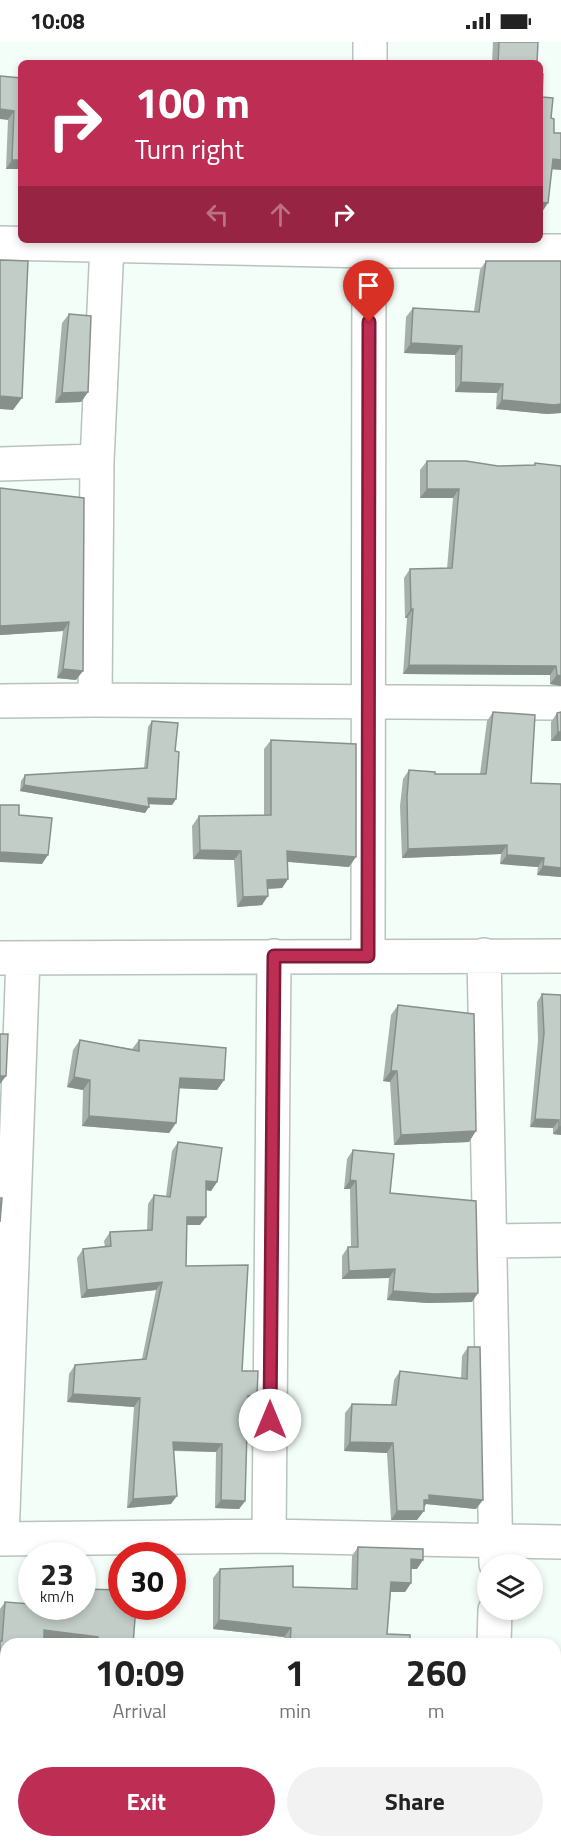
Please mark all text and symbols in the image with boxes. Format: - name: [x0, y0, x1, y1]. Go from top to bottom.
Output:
- text: 10:08: [30, 4, 85, 38]
- text: 100 m: [135, 70, 250, 134]
- icon: right: [36, 84, 114, 162]
- text: Turn right: [135, 128, 244, 169]
- icon: left: [201, 198, 234, 231]
- icon: ahead: [264, 198, 297, 231]
- icon: right: [327, 198, 360, 231]
- pin: [343, 260, 394, 322]
- icon: arrive: [352, 269, 385, 302]
- position arrow: [238, 1388, 302, 1452]
- speed limit sign: 30: [108, 1542, 186, 1620]
- text: 23: [40, 1551, 74, 1597]
- map controls: [477, 1554, 543, 1620]
- button: layers: [477, 1554, 543, 1620]
- text: km/h: [40, 1585, 74, 1608]
- text: 10:09: [95, 1645, 185, 1700]
- text: 1: [285, 1645, 305, 1700]
- text: 260: [406, 1645, 466, 1700]
- text: Arrival: [113, 1695, 167, 1726]
- text: min: [279, 1695, 311, 1726]
- text: m: [428, 1695, 444, 1726]
- button: Exit: [18, 1767, 275, 1836]
- button: Share: [287, 1767, 543, 1836]

